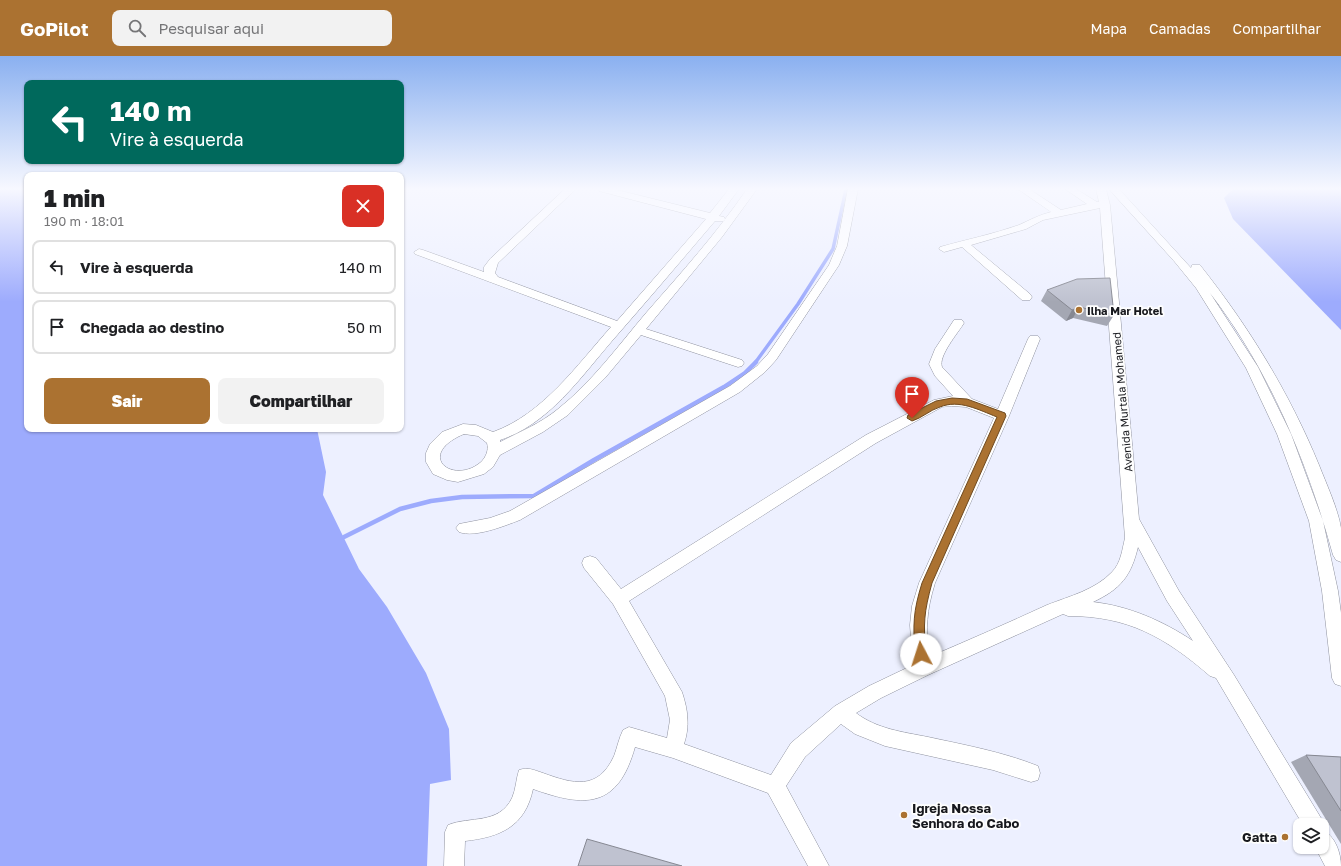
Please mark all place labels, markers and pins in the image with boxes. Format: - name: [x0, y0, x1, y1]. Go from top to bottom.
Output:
- place label: Ilha Mar Hotel: [1087, 304, 1163, 317]
- marker: Ilha Mar Hotel: [1074, 305, 1084, 315]
- pin: [895, 377, 929, 418]
- place label: Igreja Nossa Senhora do Cabo: [912, 800, 1019, 831]
- marker: Igreja Nossa Senhora do Cabo: [899, 810, 909, 820]
- place label: Gatta: [1242, 829, 1277, 845]
- marker: Gatta: [1280, 832, 1290, 842]

